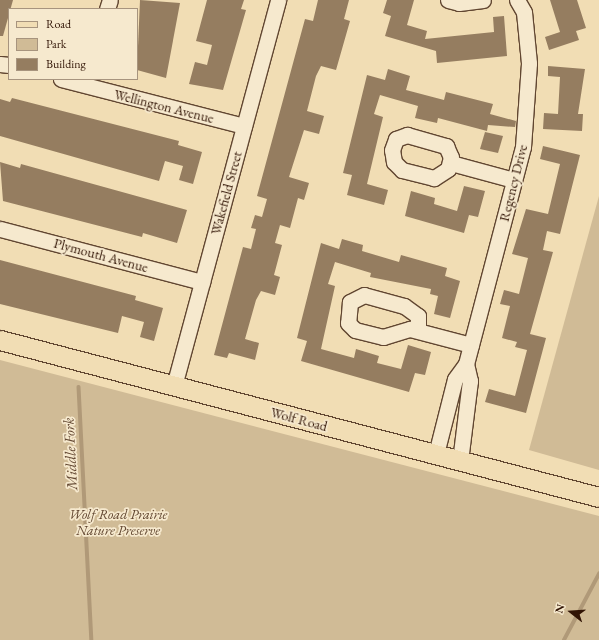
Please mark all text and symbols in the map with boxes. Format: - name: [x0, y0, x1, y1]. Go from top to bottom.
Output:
- legend: [8, 8, 138, 80]
- text: Road: [46, 16, 71, 32]
- text: Park: [46, 36, 66, 52]
- text: Building: [46, 56, 86, 72]
- street label: Wellington Avenue: [112, 85, 216, 127]
- street label: Regency Drive: [495, 143, 531, 223]
- street label: Wakefield Street: [207, 149, 245, 237]
- street label: Plymouth Avenue: [52, 234, 150, 276]
- street label: Wolf Road: [269, 403, 329, 435]
- water label: Middle Fork: [59, 417, 81, 491]
- park label: Wolf Road Prairie Nature Preserve: [69, 506, 167, 538]
- north arrow: [551, 592, 591, 632]
- text: N: [552, 602, 568, 615]

